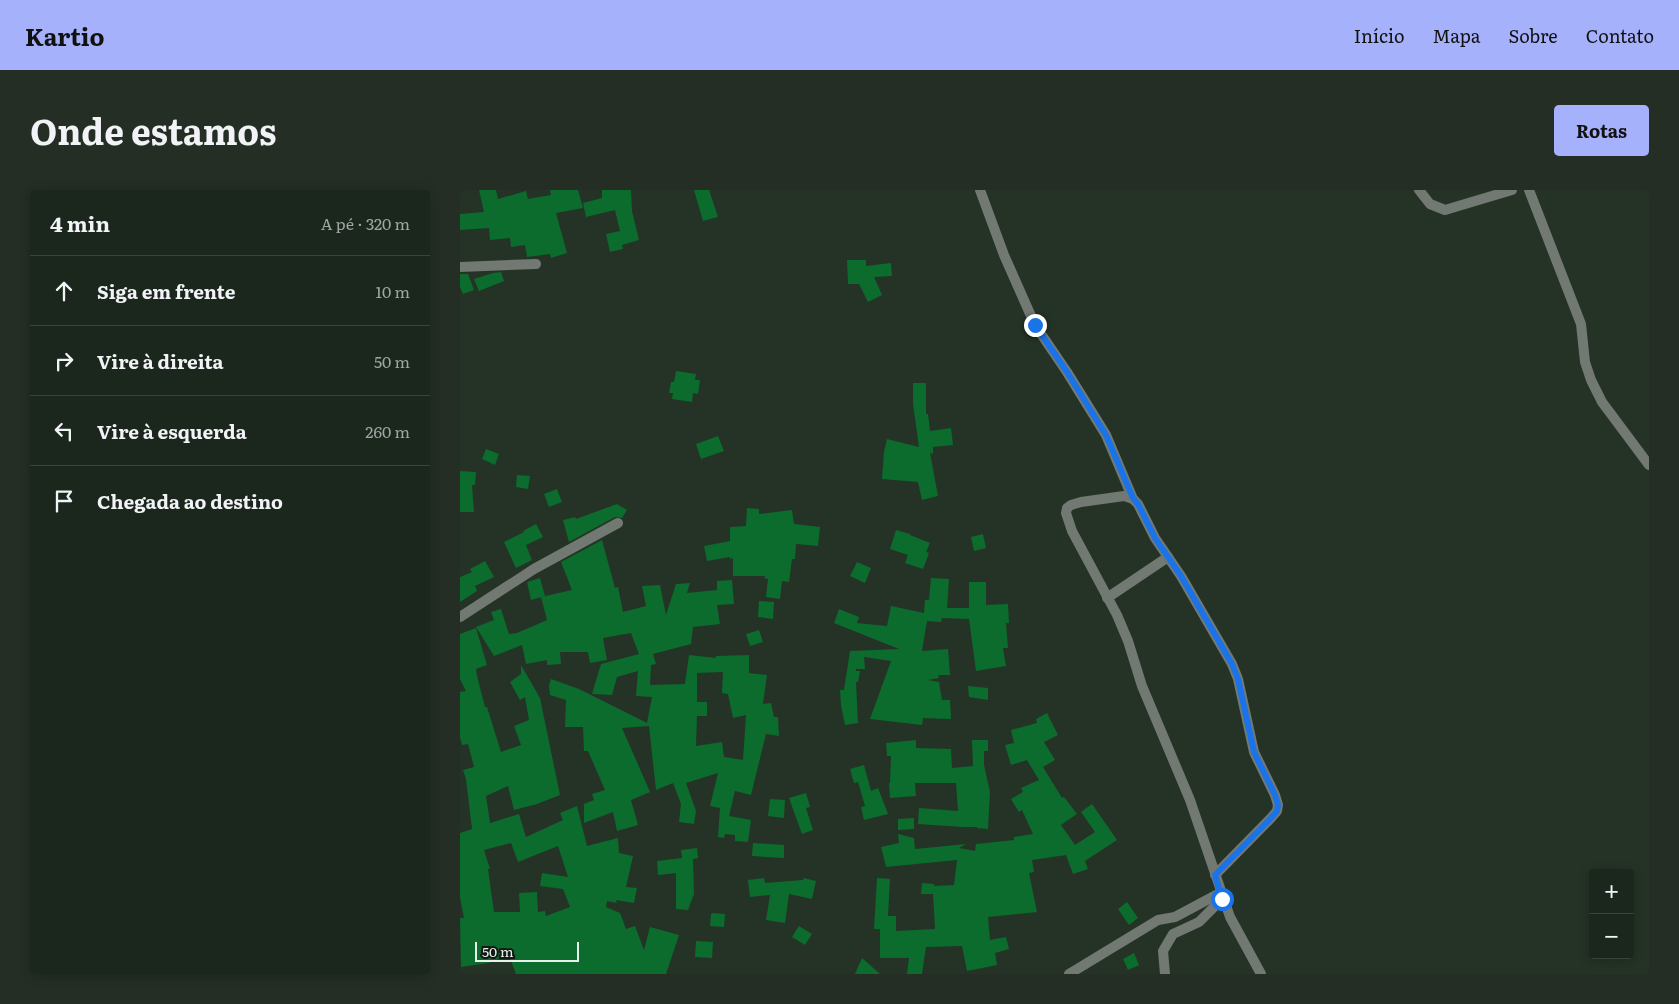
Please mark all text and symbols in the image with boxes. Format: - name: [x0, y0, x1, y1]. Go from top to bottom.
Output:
- text: Kartio: [25, 18, 104, 53]
- text: Início: [1354, 22, 1404, 49]
- text: Mapa: [1432, 22, 1480, 49]
- text: Sobre: [1508, 22, 1558, 49]
- text: Contato: [1586, 22, 1654, 49]
- text: Onde estamos: [30, 104, 276, 156]
- button: Rotas: [1554, 105, 1649, 156]
- text: 4 min: [50, 207, 110, 238]
- text: A pé · 320 m: [321, 211, 410, 235]
- icon: ahead: [50, 277, 78, 305]
- text: Siga em frente: [97, 277, 235, 305]
- text: 10 m: [376, 279, 410, 303]
- route end: [1024, 314, 1047, 337]
- icon: right: [50, 347, 78, 375]
- text: Vire à direita: [97, 347, 224, 375]
- text: 50 m: [374, 349, 410, 373]
- icon: left: [50, 417, 78, 445]
- text: Vire à esquerda: [97, 417, 247, 445]
- text: 260 m: [365, 419, 410, 443]
- icon: arrive: [50, 487, 78, 515]
- text: Chegada ao destino: [97, 487, 283, 515]
- map controls: [1589, 869, 1634, 959]
- button: +: [1589, 869, 1634, 914]
- route start: [1211, 888, 1234, 911]
- button: −: [1589, 914, 1634, 959]
- scale bar: [475, 939, 579, 962]
- text: 50 m: [482, 941, 514, 961]

